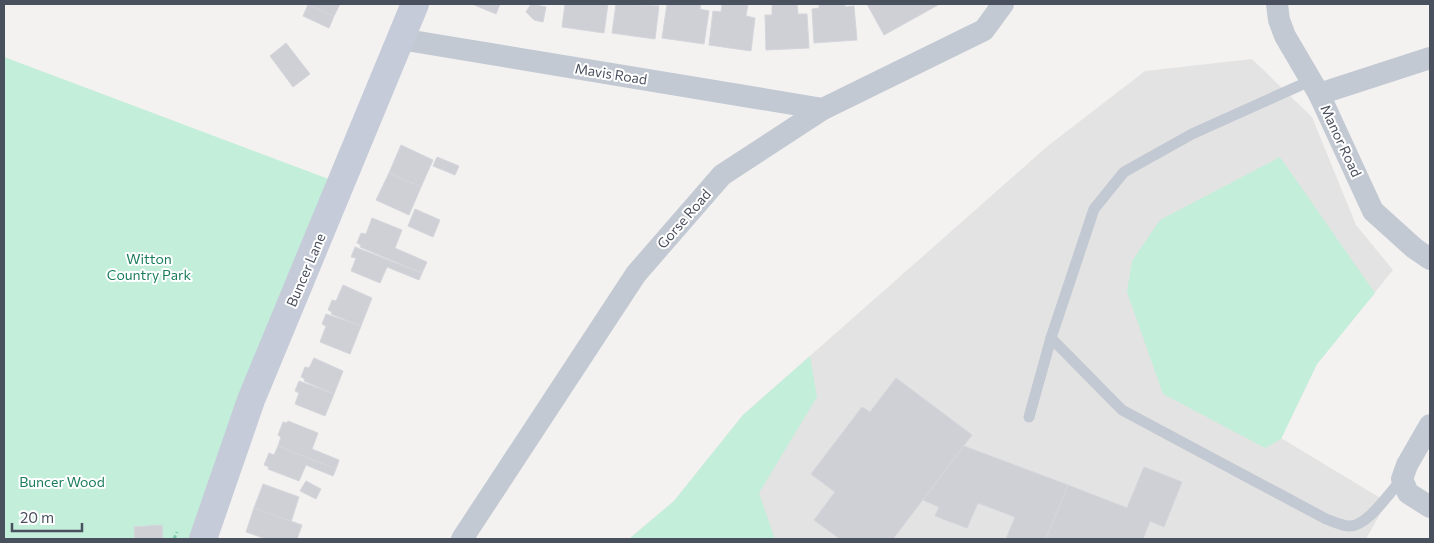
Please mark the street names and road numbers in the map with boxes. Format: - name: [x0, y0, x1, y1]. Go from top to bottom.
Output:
- street label: Mavis Road: [574, 59, 648, 88]
- street label: Manor Road: [1317, 102, 1366, 180]
- street label: Gorse Road: [653, 186, 714, 252]
- street label: Buncer Lane: [282, 230, 329, 309]

